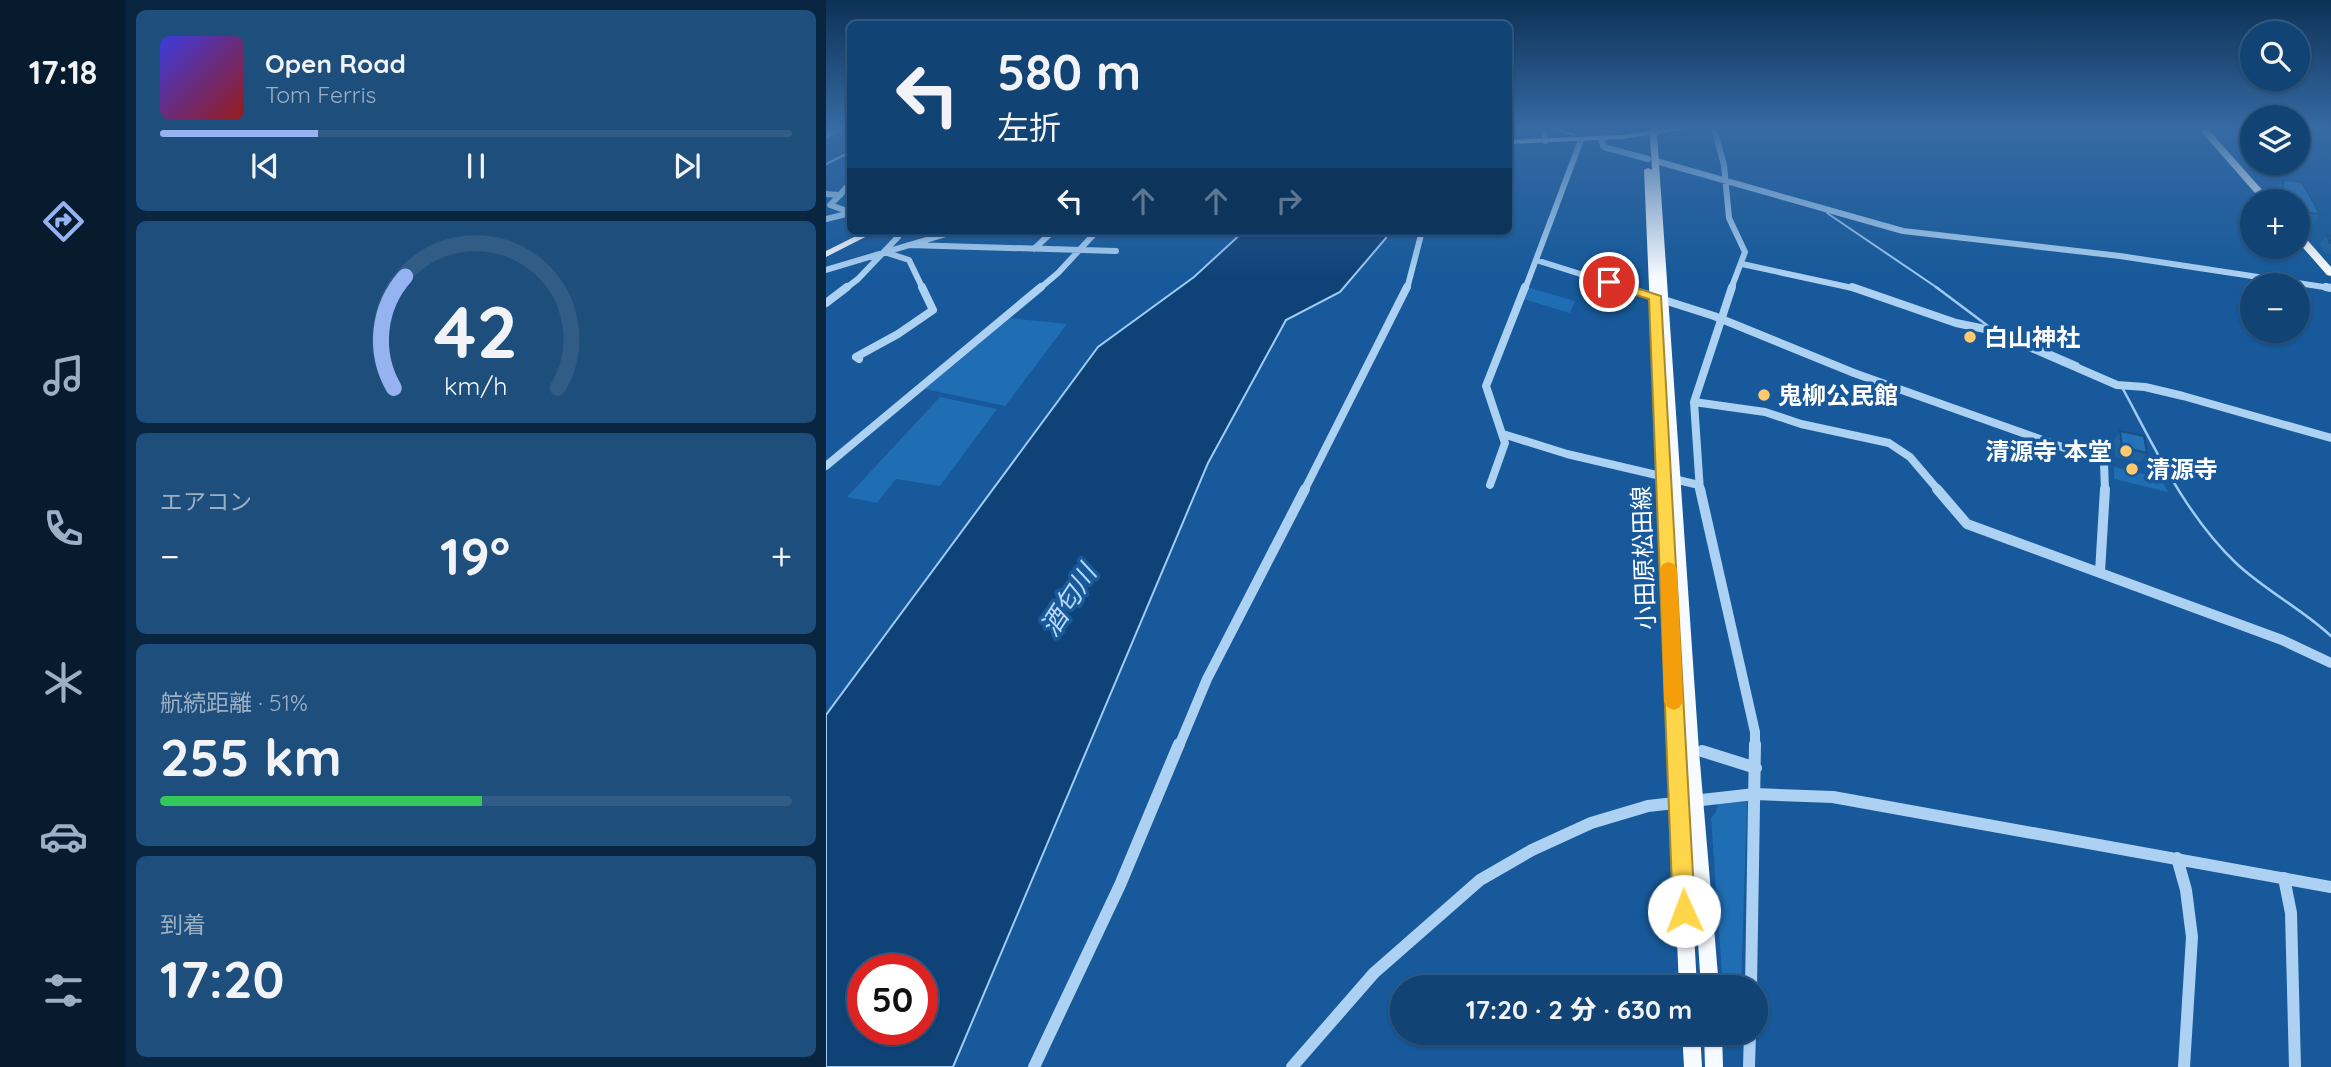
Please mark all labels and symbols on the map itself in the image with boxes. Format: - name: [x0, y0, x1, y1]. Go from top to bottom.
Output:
- pin: [1579, 252, 1639, 312]
- place label: 白山神社: [1984, 322, 2080, 352]
- marker: 白山神社: [1962, 329, 1978, 345]
- place label: 鬼柳公民館: [1778, 380, 1898, 410]
- marker: 鬼柳公民館: [1756, 387, 1772, 403]
- place label: 清源寺 本堂: [1985, 436, 2112, 466]
- marker: 清源寺 本堂: [2118, 443, 2134, 459]
- place label: 清源寺: [2146, 454, 2218, 484]
- marker: 清源寺: [2124, 461, 2140, 477]
- street label: 小田原松田線: [1625, 486, 1661, 630]
- water label: 酒匂川: [1033, 556, 1105, 642]
- position arrow: [1647, 874, 1721, 948]
- speed limit sign: 50: [847, 954, 938, 1045]

